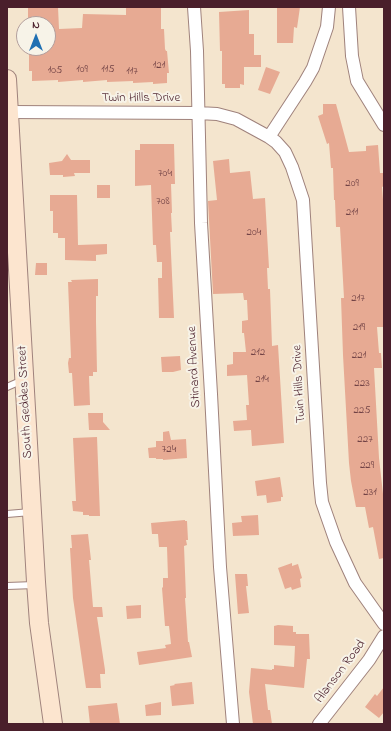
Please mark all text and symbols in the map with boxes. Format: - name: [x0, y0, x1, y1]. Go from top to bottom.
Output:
- north arrow: [16, 16, 56, 56]
- text: N: [32, 17, 40, 33]
- house number: 121: [153, 59, 165, 73]
- house number: 109: [76, 63, 88, 77]
- house number: 115: [101, 63, 115, 77]
- house number: 105: [48, 64, 62, 78]
- house number: 117: [126, 65, 138, 79]
- street label: Twin Hills Drive: [102, 91, 180, 107]
- house number: 704: [158, 167, 172, 181]
- house number: 209: [345, 177, 359, 191]
- house number: 708: [156, 195, 170, 209]
- house number: 211: [346, 206, 358, 220]
- house number: 204: [247, 226, 261, 240]
- house number: 217: [351, 292, 365, 306]
- house number: 219: [353, 321, 365, 335]
- street label: Stinard Avenue: [185, 326, 205, 408]
- street label: Twin Hills Drive: [290, 344, 310, 424]
- street label: South Geddes Street: [15, 345, 37, 459]
- house number: 212: [251, 346, 265, 360]
- house number: 221: [352, 349, 366, 363]
- house number: 214: [255, 373, 269, 387]
- house number: 223: [354, 377, 370, 391]
- house number: 225: [353, 404, 371, 418]
- house number: 227: [357, 433, 373, 447]
- house number: 724: [162, 443, 176, 457]
- house number: 229: [360, 459, 374, 473]
- house number: 231: [363, 486, 377, 500]
- street label: Alanson Road: [312, 637, 370, 707]

